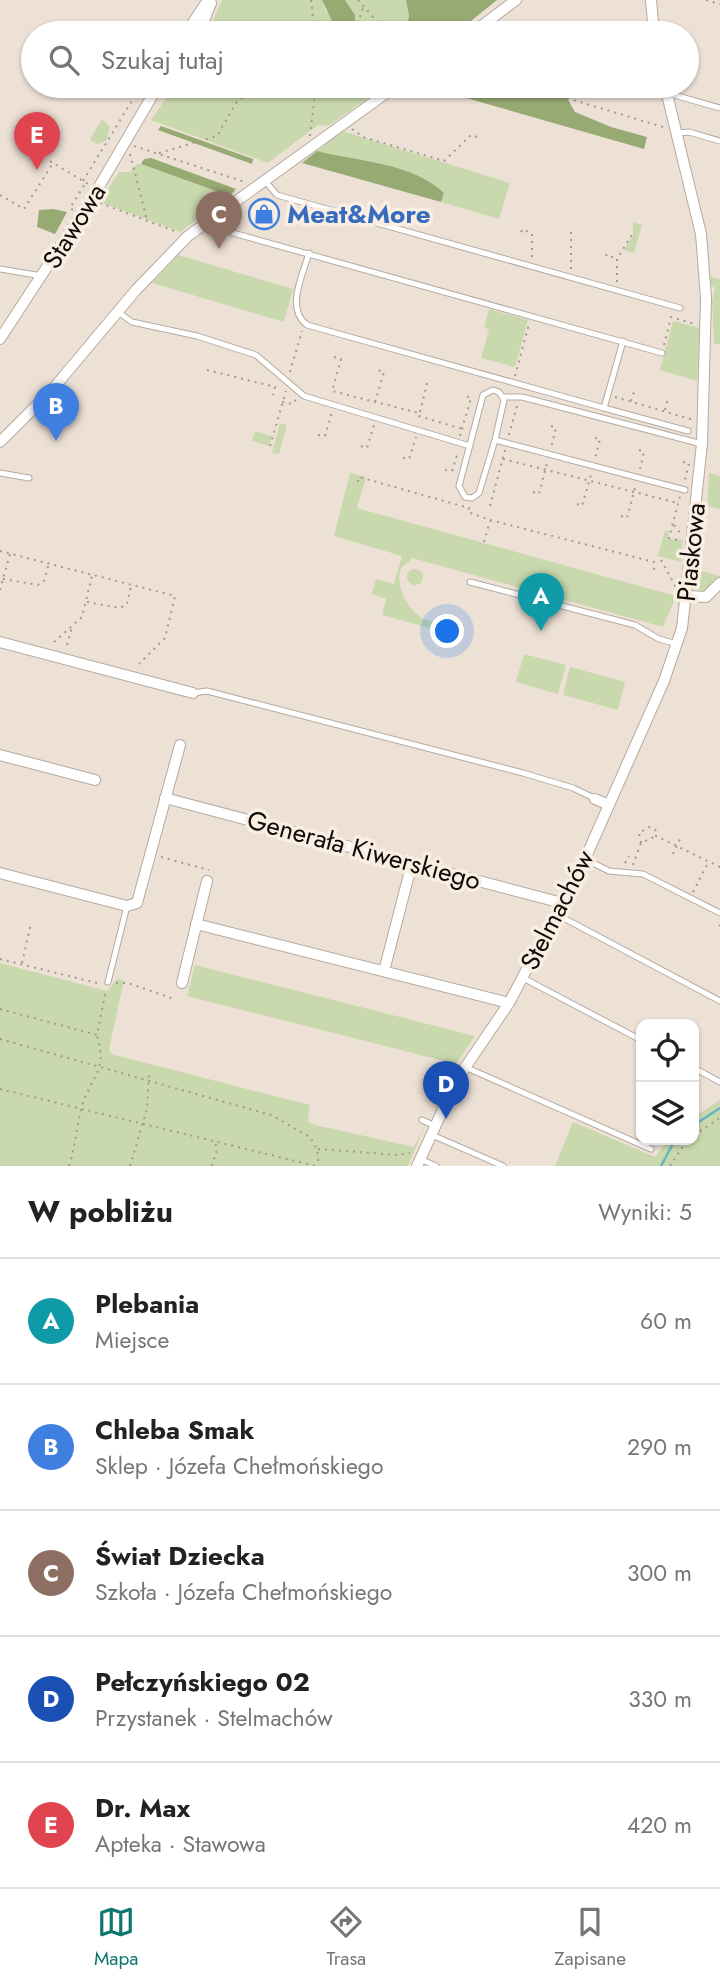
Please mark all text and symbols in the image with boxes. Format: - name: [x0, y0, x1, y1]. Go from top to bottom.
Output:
- search box: [21, 21, 699, 98]
- icon: search: [45, 41, 83, 79]
- text: Szukaj tutaj: [101, 41, 224, 79]
- pin: E: [14, 112, 60, 170]
- street label: Stawowa: [33, 176, 115, 276]
- pin: C: [196, 191, 242, 249]
- place label: Meat&More: [287, 195, 431, 233]
- shop icon: Meat&More: [247, 197, 281, 231]
- pin: B: [33, 383, 79, 441]
- street label: Piaskowa: [667, 501, 715, 603]
- pin: A: [518, 573, 564, 631]
- your location: [430, 614, 464, 648]
- street label: Generała Kiwerskiego: [243, 801, 485, 899]
- street label: Stelmachów: [511, 843, 604, 977]
- map controls: [636, 1019, 699, 1145]
- button: locate: [636, 1019, 699, 1082]
- pin: D: [423, 1061, 469, 1119]
- button: layers: [636, 1082, 699, 1145]
- text: W pobliżu: [28, 1190, 173, 1233]
- text: Wyniki: 5: [598, 1195, 692, 1229]
- text: Plebania: [95, 1285, 199, 1323]
- text: A: [43, 1304, 59, 1338]
- text: 60 m: [640, 1304, 692, 1338]
- text: Miejsce: [95, 1323, 169, 1357]
- text: Chleba Smak: [95, 1411, 254, 1449]
- text: B: [43, 1430, 59, 1464]
- text: 290 m: [627, 1430, 692, 1464]
- text: Sklep · Józefa Chełmońskiego: [95, 1449, 383, 1483]
- text: Świat Dziecka: [95, 1537, 265, 1575]
- text: C: [43, 1556, 59, 1590]
- text: 300 m: [627, 1556, 692, 1590]
- text: Szkoła · Józefa Chełmońskiego: [95, 1575, 392, 1609]
- text: Pełczyńskiego 02: [95, 1663, 310, 1701]
- text: D: [43, 1682, 59, 1716]
- text: 330 m: [628, 1682, 692, 1716]
- text: Przystanek · Stelmachów: [95, 1701, 333, 1735]
- text: Dr. Max: [95, 1789, 190, 1827]
- text: E: [44, 1808, 58, 1842]
- text: 420 m: [627, 1808, 692, 1842]
- text: Apteka · Stawowa: [95, 1827, 266, 1861]
- tab: Mapa: [94, 1903, 138, 1972]
- tab: Trasa: [326, 1903, 366, 1972]
- tab: Zapisane: [554, 1903, 626, 1972]

